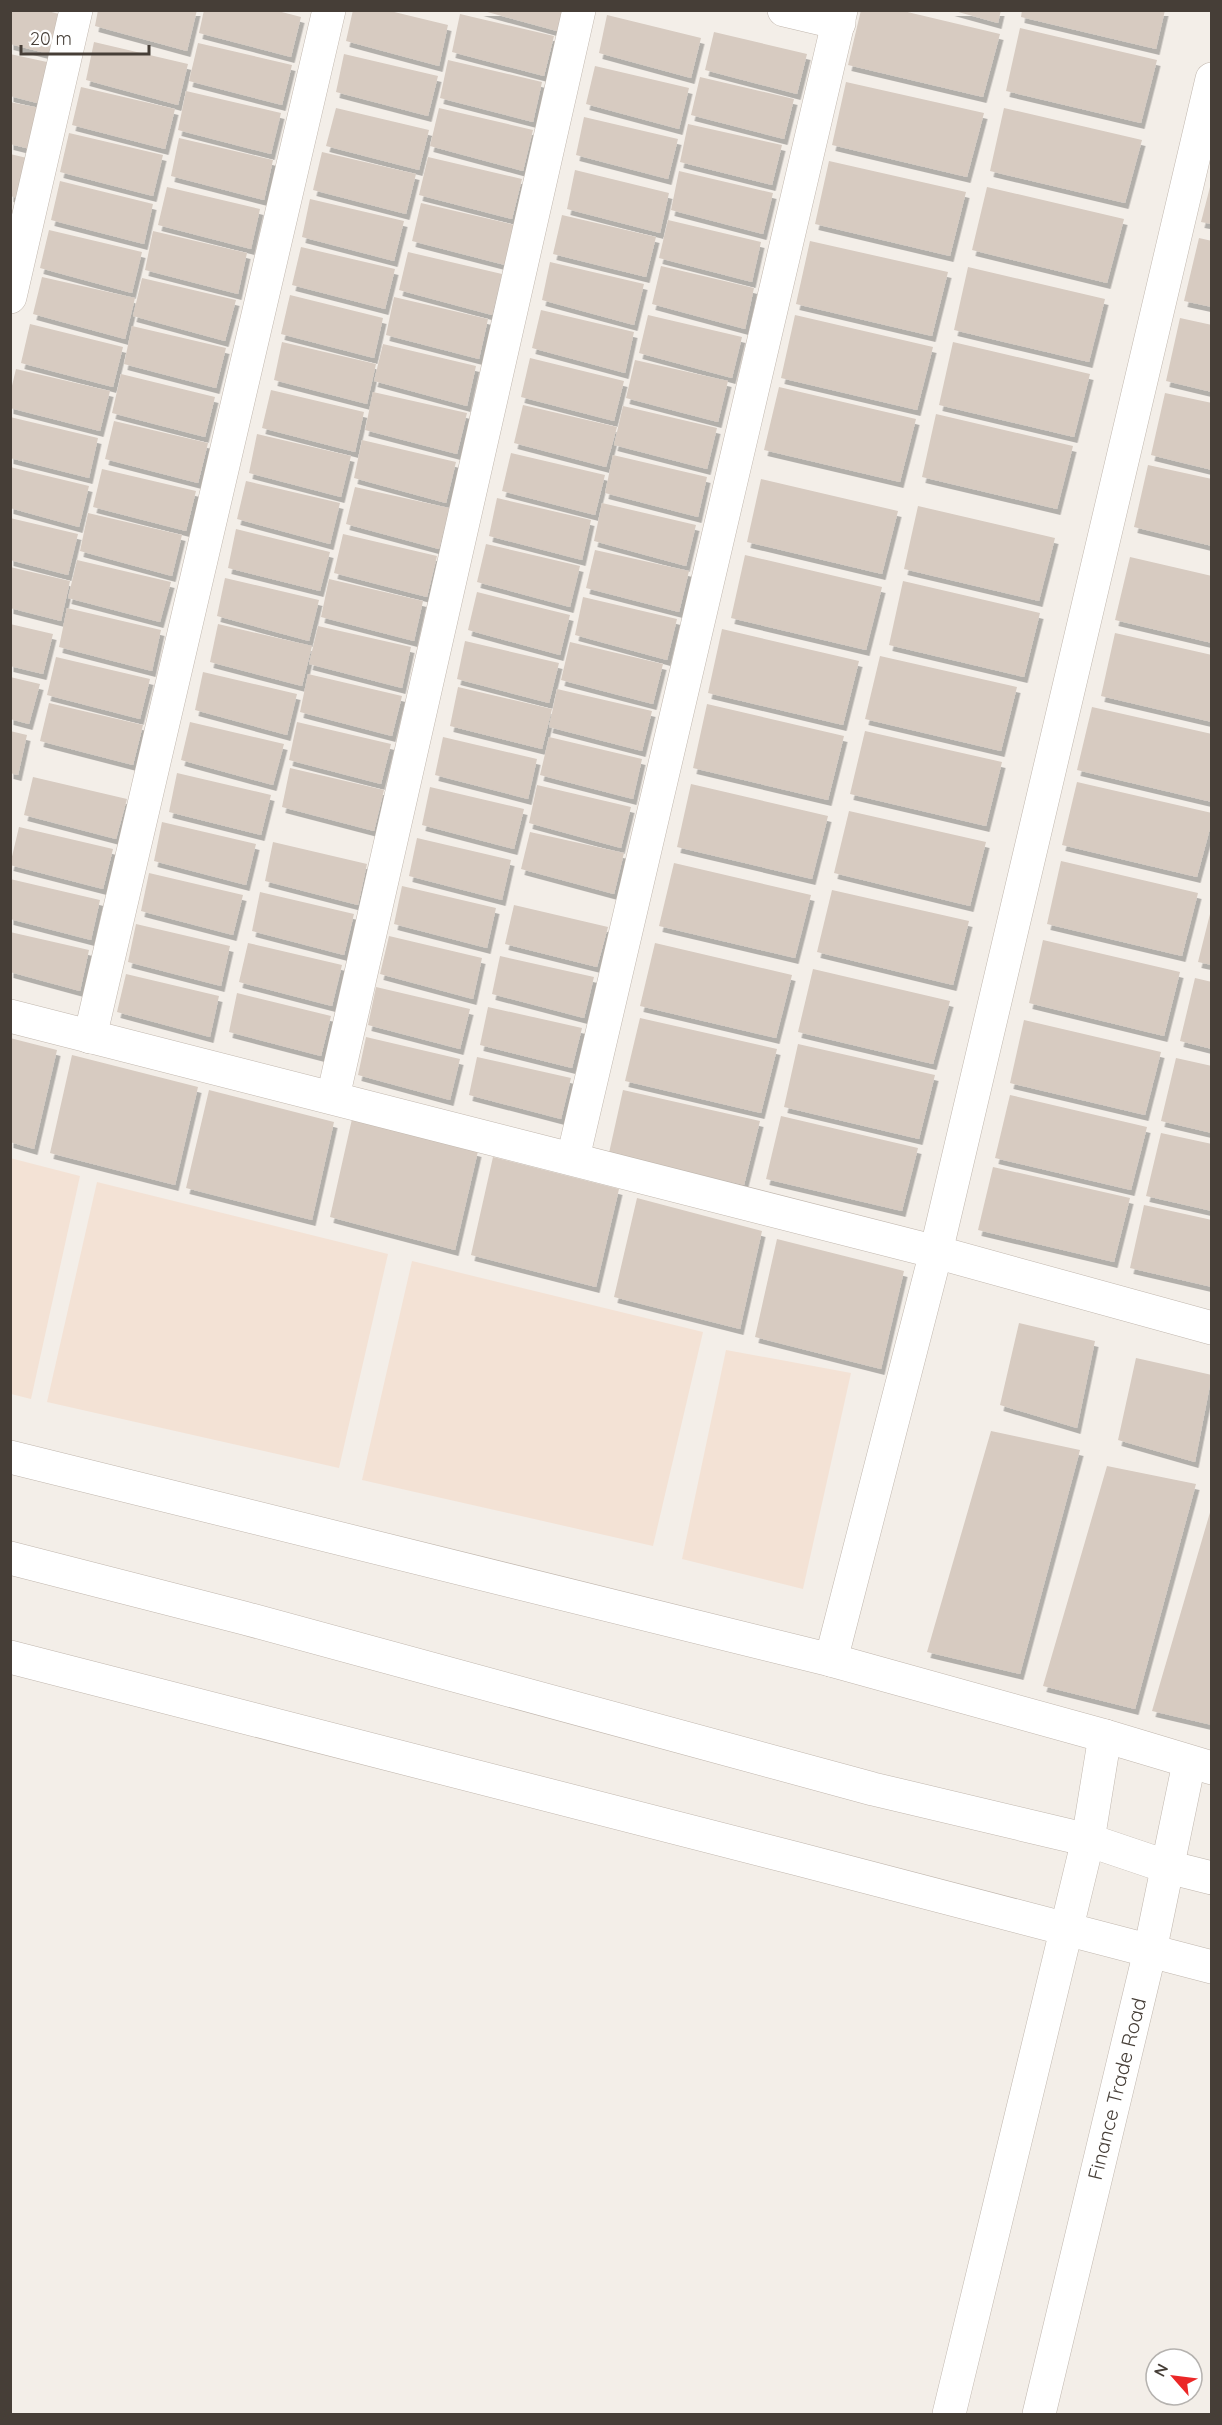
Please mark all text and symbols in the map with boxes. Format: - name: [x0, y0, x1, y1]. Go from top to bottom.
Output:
- scale bar: [21, 18, 148, 56]
- text: 20 m: [30, 27, 72, 50]
- street label: Finance Trade Road: [1082, 1995, 1151, 2183]
- north arrow: [1144, 2347, 1204, 2407]
- text: N: [1149, 2360, 1172, 2380]

